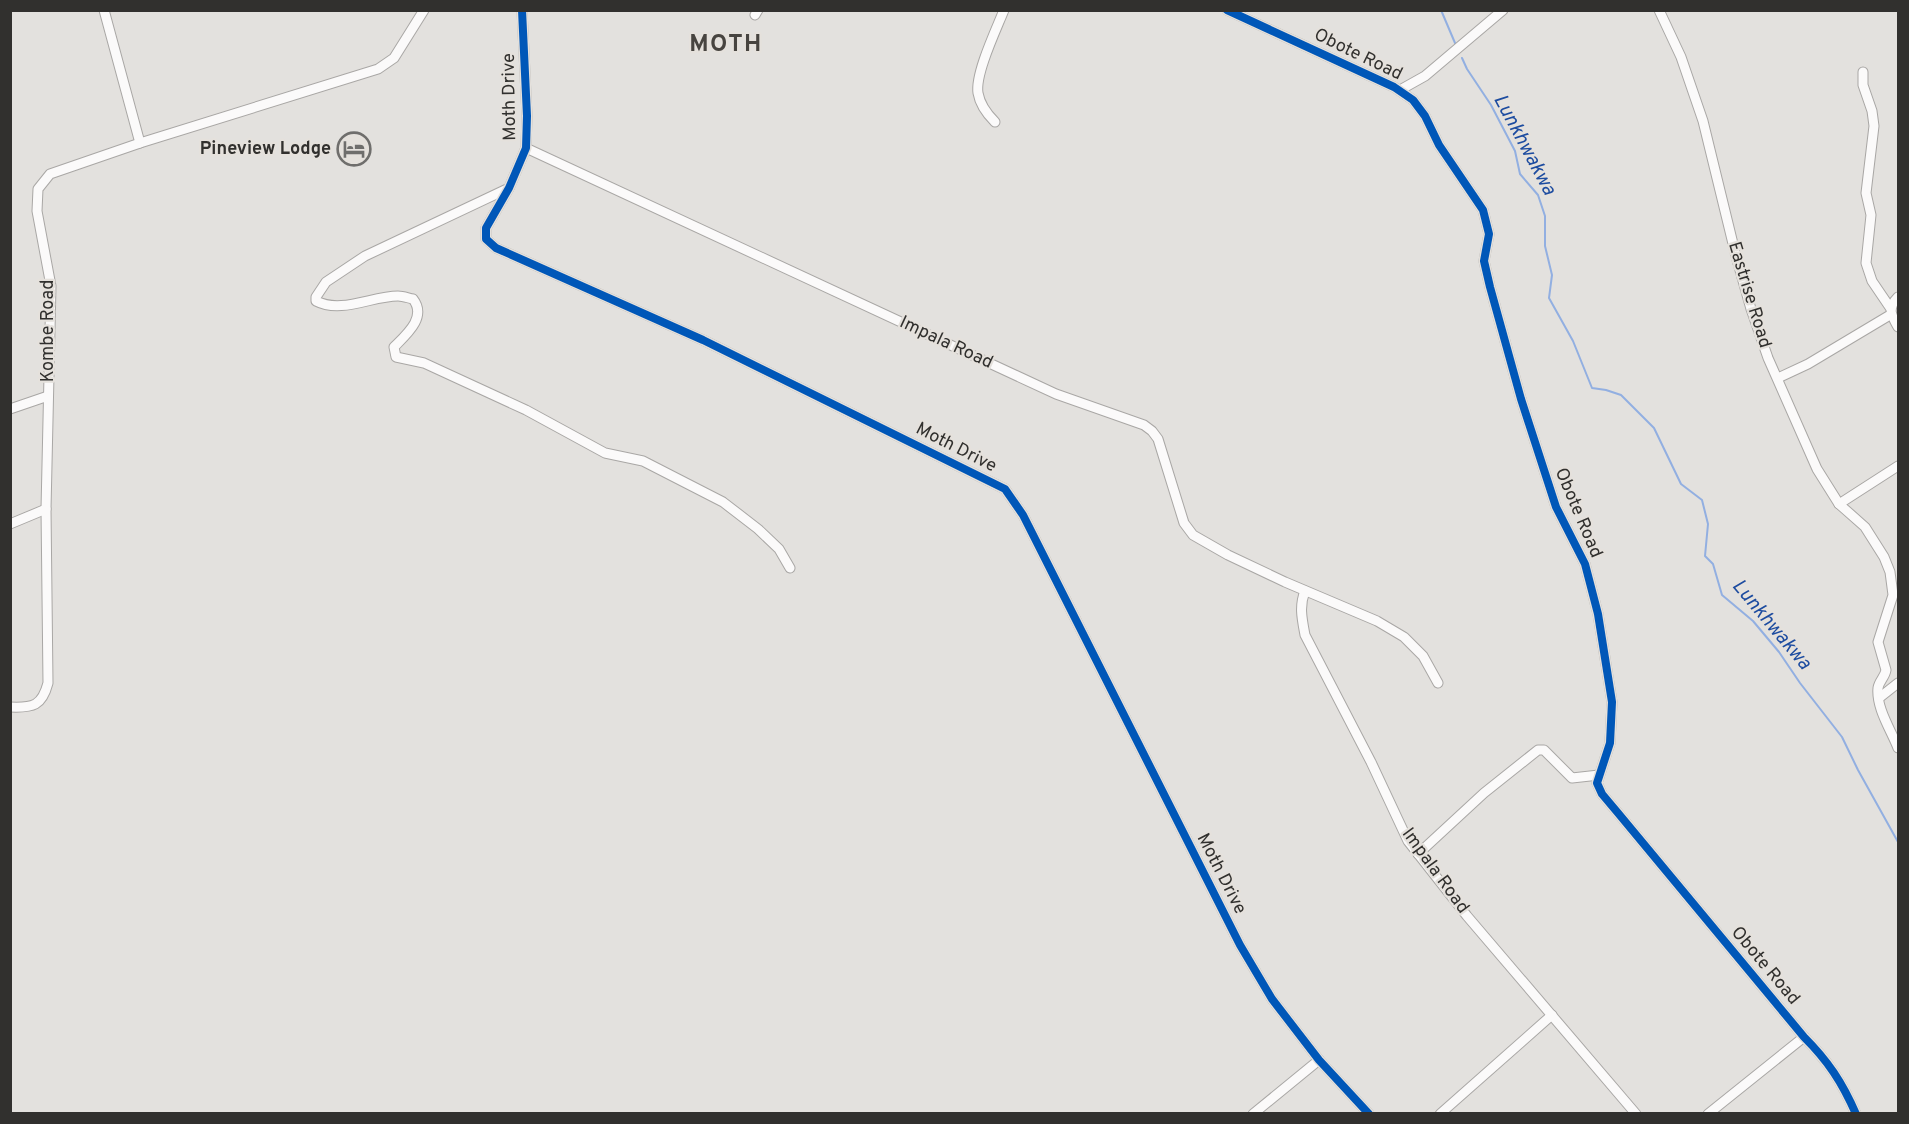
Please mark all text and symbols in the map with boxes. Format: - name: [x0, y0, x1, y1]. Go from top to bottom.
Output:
- street label: Obote Road: [1310, 24, 1406, 86]
- district label: MOTH: [689, 30, 763, 60]
- street label: Moth Drive: [498, 53, 522, 141]
- water label: Lunkhwakwa: [1487, 90, 1562, 201]
- hotel icon: Pineview Lodge: [336, 131, 372, 167]
- place label: Pineview Lodge: [200, 138, 331, 161]
- street label: Eastrise Road: [1722, 239, 1776, 351]
- street label: Kombe Road: [37, 280, 60, 382]
- street label: Impala Road: [896, 311, 996, 375]
- street label: Moth Drive: [912, 418, 1000, 478]
- street label: Obote Road: [1549, 464, 1607, 562]
- water label: Lunkhwakwa: [1725, 574, 1817, 676]
- street label: Impala Road: [1396, 824, 1474, 918]
- street label: Moth Drive: [1191, 830, 1251, 918]
- street label: Obote Road: [1725, 922, 1805, 1010]

